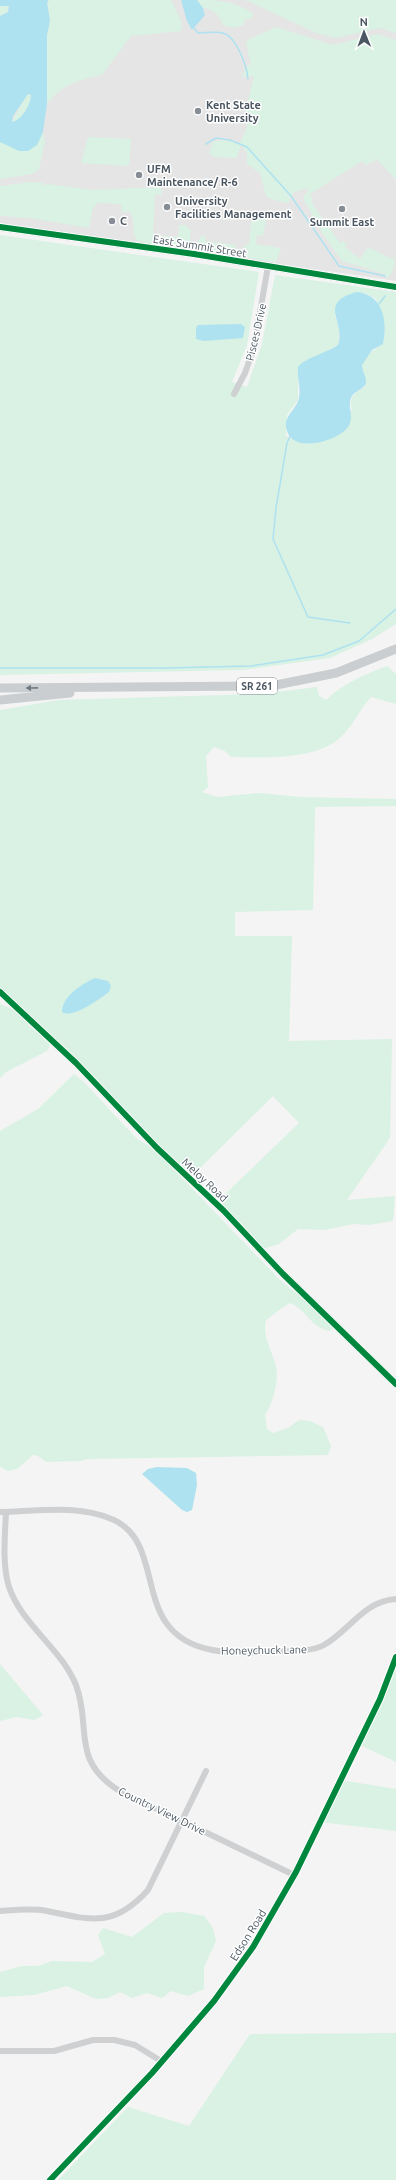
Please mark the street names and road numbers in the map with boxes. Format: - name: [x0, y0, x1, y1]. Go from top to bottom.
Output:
- street label: East Summit Street: [152, 233, 248, 259]
- street label: Pisces Drive: [244, 302, 268, 362]
- road number: SR 261: [237, 678, 277, 694]
- street label: Meloy Road: [180, 1156, 230, 1204]
- street label: Honeychuck Lane: [221, 1643, 307, 1657]
- street label: Country View Drive: [116, 1785, 208, 1837]
- street label: Edson Road: [228, 1907, 268, 1963]

